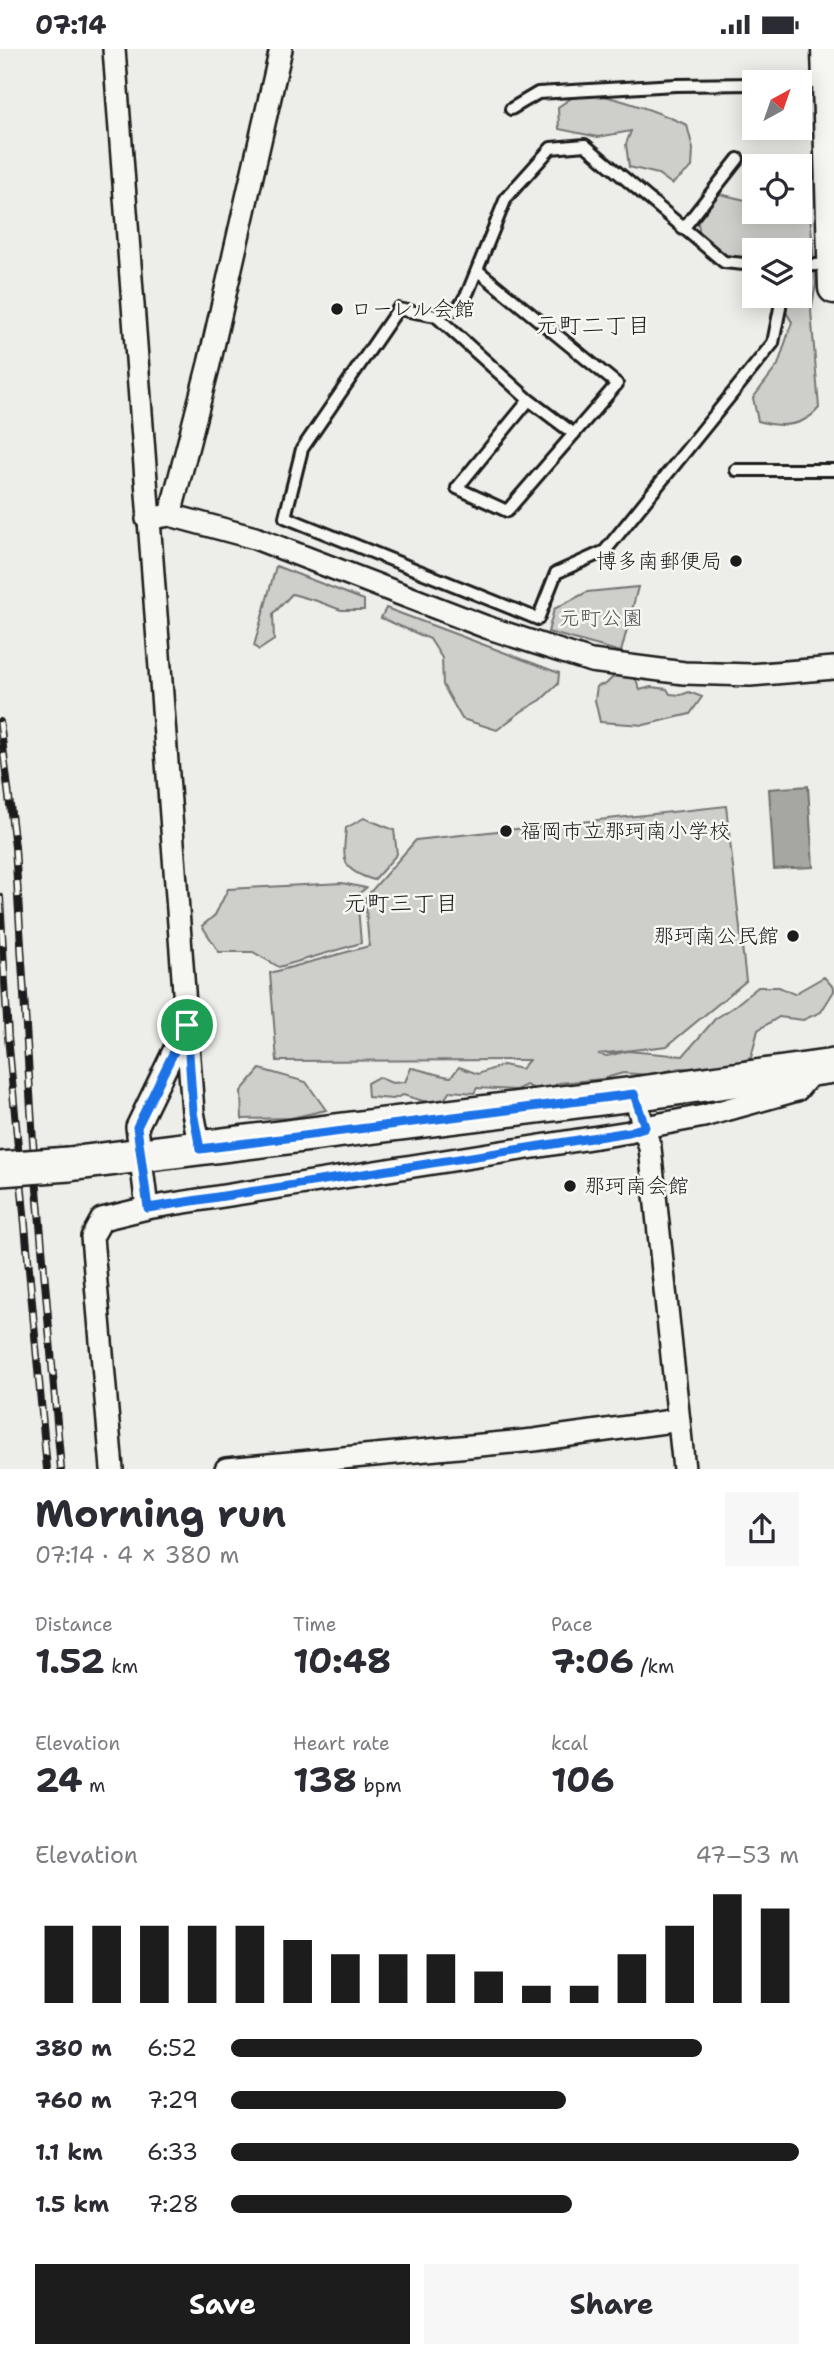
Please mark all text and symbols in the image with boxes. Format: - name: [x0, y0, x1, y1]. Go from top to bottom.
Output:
- text: 07:14: [35, 7, 106, 42]
- north arrow: [742, 70, 812, 140]
- map controls: [742, 70, 812, 308]
- button: locate: [742, 154, 812, 224]
- button: layers: [742, 238, 812, 308]
- place label: ローレル会館: [351, 295, 475, 323]
- marker: ローレル会館: [329, 301, 345, 317]
- district label: 元町二丁目: [536, 310, 651, 340]
- place label: 博多南郵便局: [596, 547, 722, 575]
- marker: 博多南郵便局: [728, 553, 744, 569]
- park label: 元町公園: [559, 604, 643, 632]
- place label: 福岡市立那珂南小学校: [520, 817, 730, 845]
- marker: 福岡市立那珂南小学校: [498, 823, 514, 839]
- district label: 元町三丁目: [344, 888, 459, 918]
- place label: 那珂南公民館: [653, 922, 779, 950]
- marker: 那珂南公民館: [785, 928, 801, 944]
- pin: [157, 995, 217, 1055]
- icon: arrive: [168, 1006, 206, 1044]
- place label: 那珂南会館: [584, 1172, 689, 1200]
- marker: 那珂南会館: [562, 1178, 578, 1194]
- text: Morning run: [35, 1488, 286, 1539]
- button: share: [725, 1492, 799, 1566]
- text: 07:14 · 4 × 380 m: [35, 1540, 239, 1570]
- text: Distance: [35, 1612, 113, 1637]
- text: Time: [293, 1612, 337, 1637]
- text: Pace: [551, 1612, 593, 1637]
- text: 1.52: [35, 1637, 105, 1684]
- text: 10:48: [293, 1637, 391, 1684]
- text: 7:06: [551, 1637, 634, 1684]
- text: km: [105, 1654, 138, 1679]
- text: /km: [634, 1654, 674, 1679]
- text: Elevation: [35, 1731, 120, 1756]
- text: Heart rate: [293, 1731, 390, 1756]
- text: kcal: [551, 1731, 588, 1756]
- text: 24: [35, 1756, 83, 1803]
- text: 138: [293, 1756, 357, 1803]
- text: 106: [551, 1756, 615, 1803]
- text: m: [83, 1773, 105, 1798]
- text: bpm: [357, 1773, 402, 1798]
- text: Elevation: [35, 1840, 138, 1870]
- text: 47–53 m: [695, 1840, 799, 1870]
- text: 380 m: [35, 2033, 112, 2063]
- text: 6:52: [147, 2033, 197, 2063]
- text: 760 m: [35, 2085, 112, 2115]
- text: 7:29: [147, 2085, 198, 2115]
- text: 1.1 km: [35, 2137, 103, 2167]
- text: 6:33: [147, 2137, 198, 2167]
- text: 1.5 km: [35, 2189, 109, 2219]
- text: 7:28: [147, 2189, 199, 2219]
- button: Save: [35, 2264, 410, 2344]
- button: Share: [424, 2264, 799, 2344]

